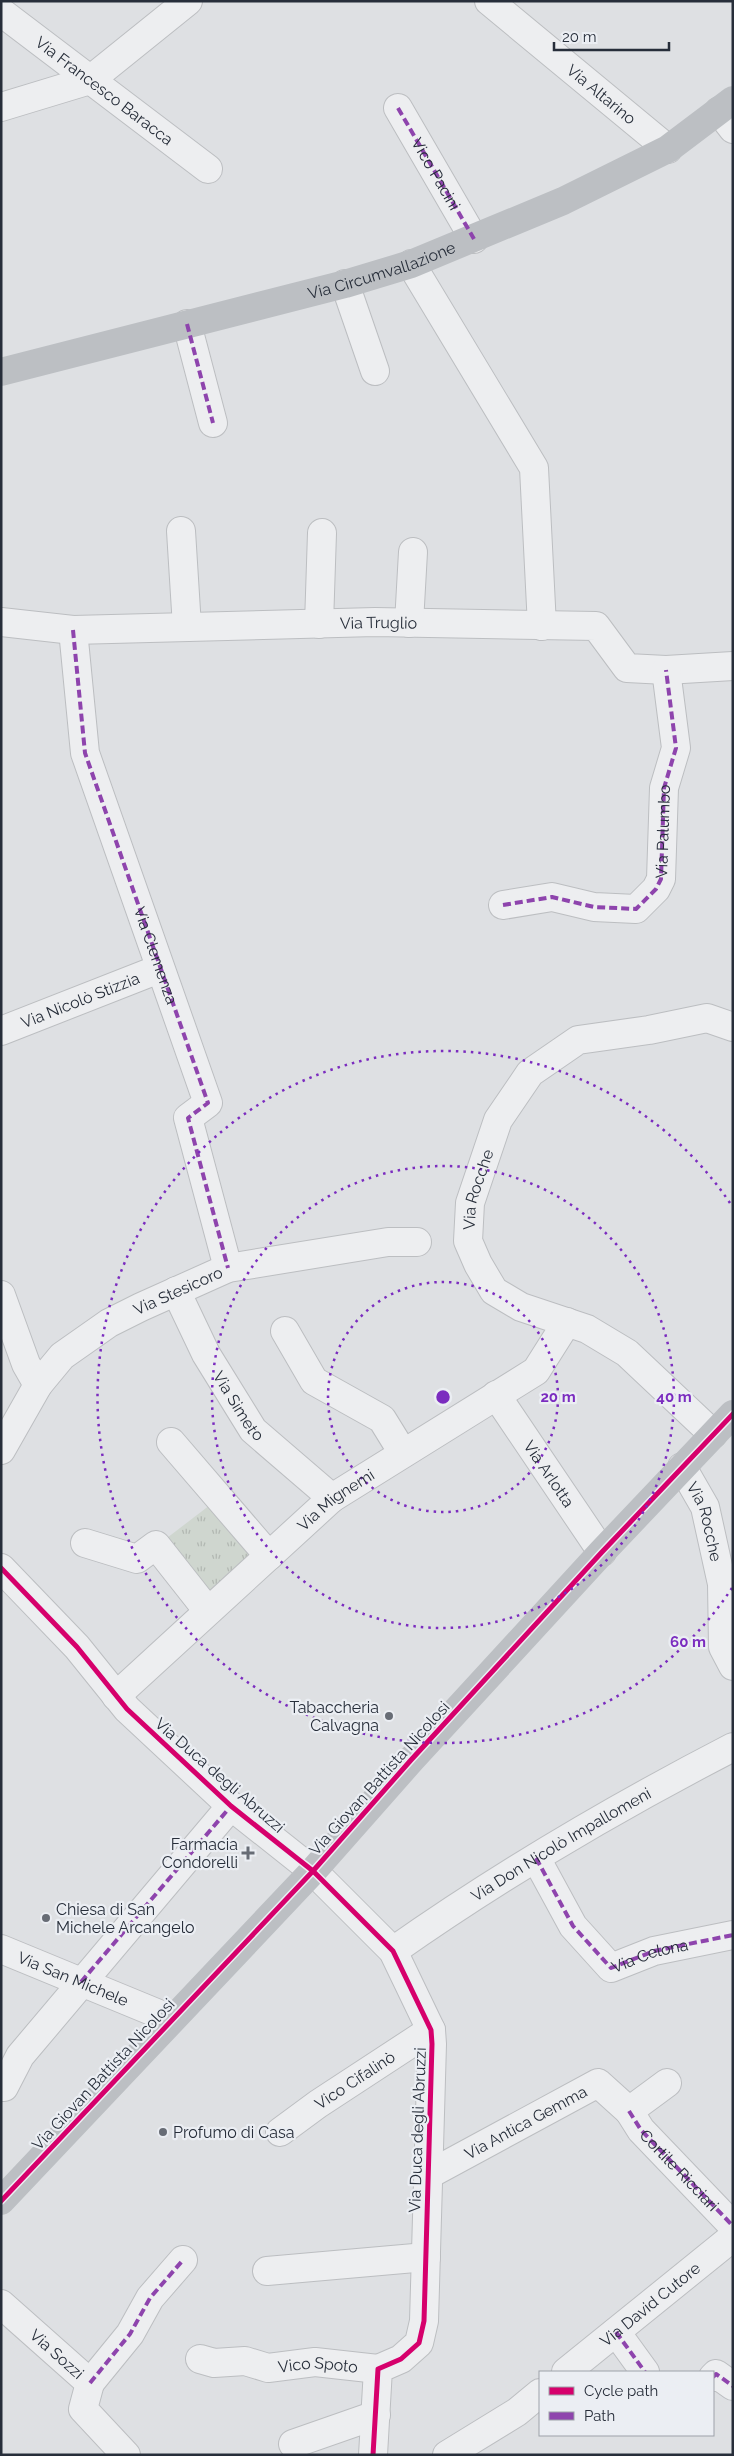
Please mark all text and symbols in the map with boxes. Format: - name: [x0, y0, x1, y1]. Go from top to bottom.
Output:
- scale bar: [554, 20, 669, 52]
- text: 20 m: [562, 28, 597, 46]
- street label: Via Francesco Baracca: [32, 33, 177, 149]
- street label: Via Altarino: [563, 60, 640, 128]
- street label: Vico Pacini: [407, 134, 464, 214]
- street label: Via Circumvallazione: [306, 238, 458, 303]
- street label: Via Truglio: [339, 613, 417, 633]
- street label: Via Palumbo: [652, 784, 674, 879]
- street label: Via Clemenza: [130, 904, 181, 1007]
- street label: Via Nicolò Stizzia: [18, 969, 142, 1032]
- street label: Via Rocche: [460, 1147, 497, 1230]
- street label: Via Stesicoro: [130, 1263, 226, 1319]
- street label: Via Simeto: [209, 1368, 268, 1445]
- centre of rings: [434, 1388, 452, 1406]
- text: 20 m: [540, 1388, 576, 1406]
- text: 40 m: [656, 1388, 692, 1406]
- street label: Via Arlotta: [519, 1437, 578, 1511]
- street label: Via Mignemi: [294, 1465, 378, 1535]
- street label: Via Rocche: [683, 1478, 726, 1563]
- text: 60 m: [670, 1633, 706, 1651]
- place label: Tabaccheria Calvagna: [290, 1698, 379, 1735]
- street label: Via Giovan Battista Nicolosi: [305, 1698, 453, 1859]
- marker: Tabaccheria Calvagna: [383, 1710, 395, 1722]
- street label: Via Duca degli Abruzzi: [151, 1714, 288, 1837]
- street label: Via Don Nicolò Impallomeni: [468, 1784, 654, 1906]
- place label: Farmacia Condorelli: [162, 1835, 238, 1872]
- marker: Farmacia Condorelli: [242, 1847, 254, 1859]
- place label: Chiesa di San Michele Arcangelo: [56, 1900, 195, 1937]
- marker: Chiesa di San Michele Arcangelo: [40, 1912, 52, 1924]
- street label: Via Celona: [609, 1935, 690, 1977]
- street label: Via San Michele: [15, 1948, 131, 2010]
- street label: Via Giovan Battista Nicolosi: [28, 1995, 179, 2154]
- street label: Vico Cifalinò: [311, 2047, 399, 2114]
- street label: Via Duca degli Abruzzi: [405, 2047, 430, 2213]
- street label: Via Antica Gemma: [461, 2082, 590, 2163]
- place label: Profumo di Casa: [173, 2123, 294, 2142]
- marker: Profumo di Casa: [157, 2126, 169, 2138]
- street label: Cortile Ricciari: [636, 2126, 722, 2215]
- street label: Via David Cutore: [596, 2258, 704, 2351]
- street label: Via Sozzi: [26, 2325, 88, 2383]
- street label: Vico Spoto: [277, 2353, 359, 2377]
- legend: [539, 2371, 714, 2436]
- text: Cycle path: [584, 2382, 658, 2400]
- text: Path: [584, 2407, 615, 2425]

